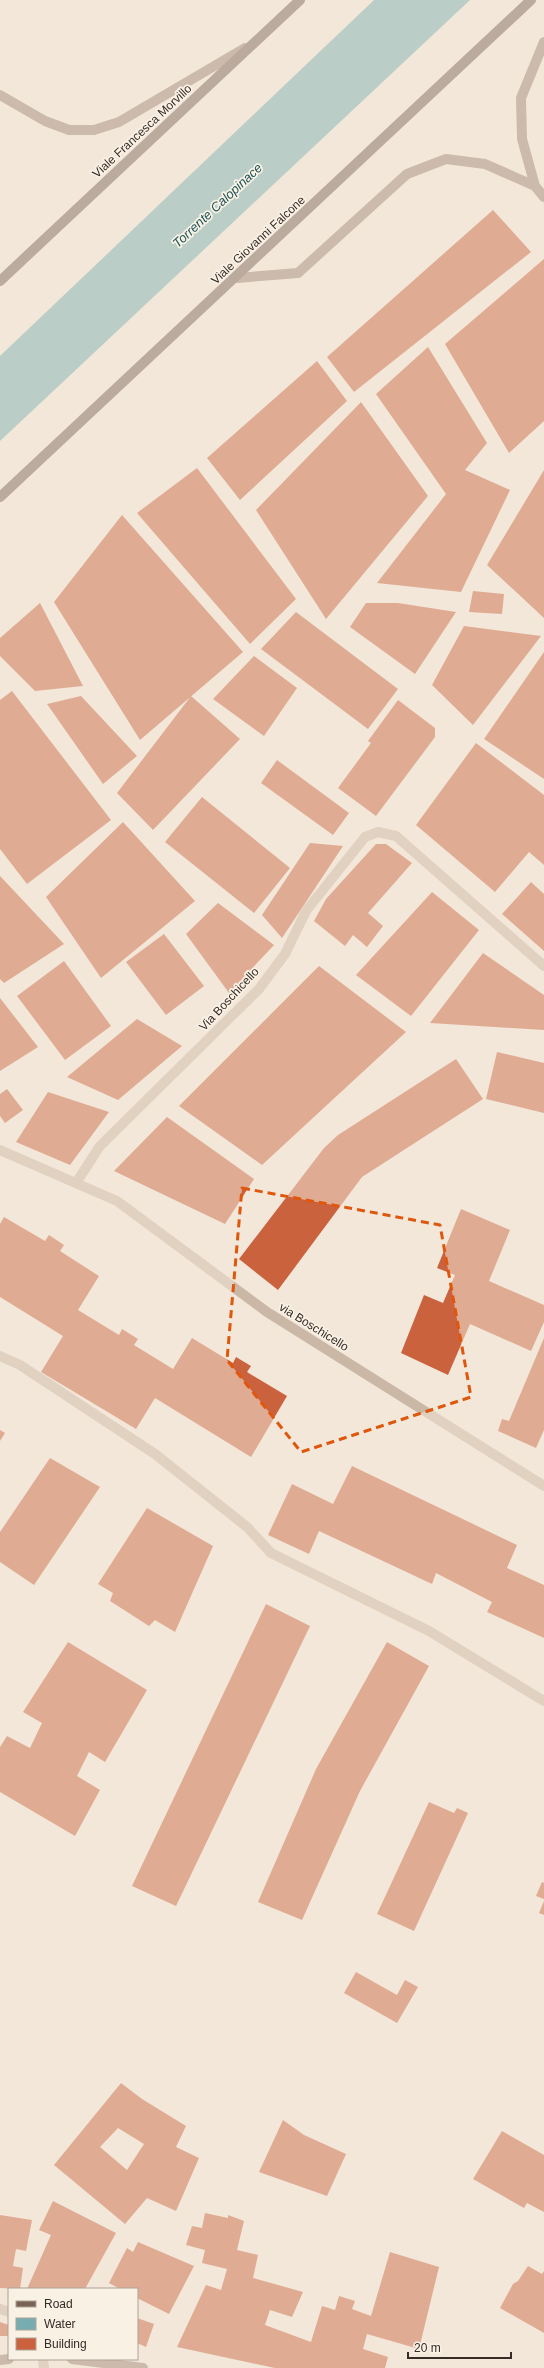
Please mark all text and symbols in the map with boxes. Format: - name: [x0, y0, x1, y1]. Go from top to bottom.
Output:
- street label: Viale Francesca Morvillo: [90, 81, 195, 181]
- water label: Torrente Calopinace: [170, 160, 265, 251]
- street label: Viale Giovanni Falcone: [208, 193, 308, 287]
- street label: Via Boschicello: [196, 964, 262, 1033]
- street label: via Boschicello: [277, 1300, 352, 1354]
- legend: [8, 2288, 138, 2360]
- text: Road: [44, 2297, 73, 2311]
- text: Water: [44, 2317, 76, 2331]
- scale bar: [408, 2334, 511, 2360]
- text: Building: [44, 2337, 87, 2351]
- text: 20 m: [414, 2341, 441, 2355]

